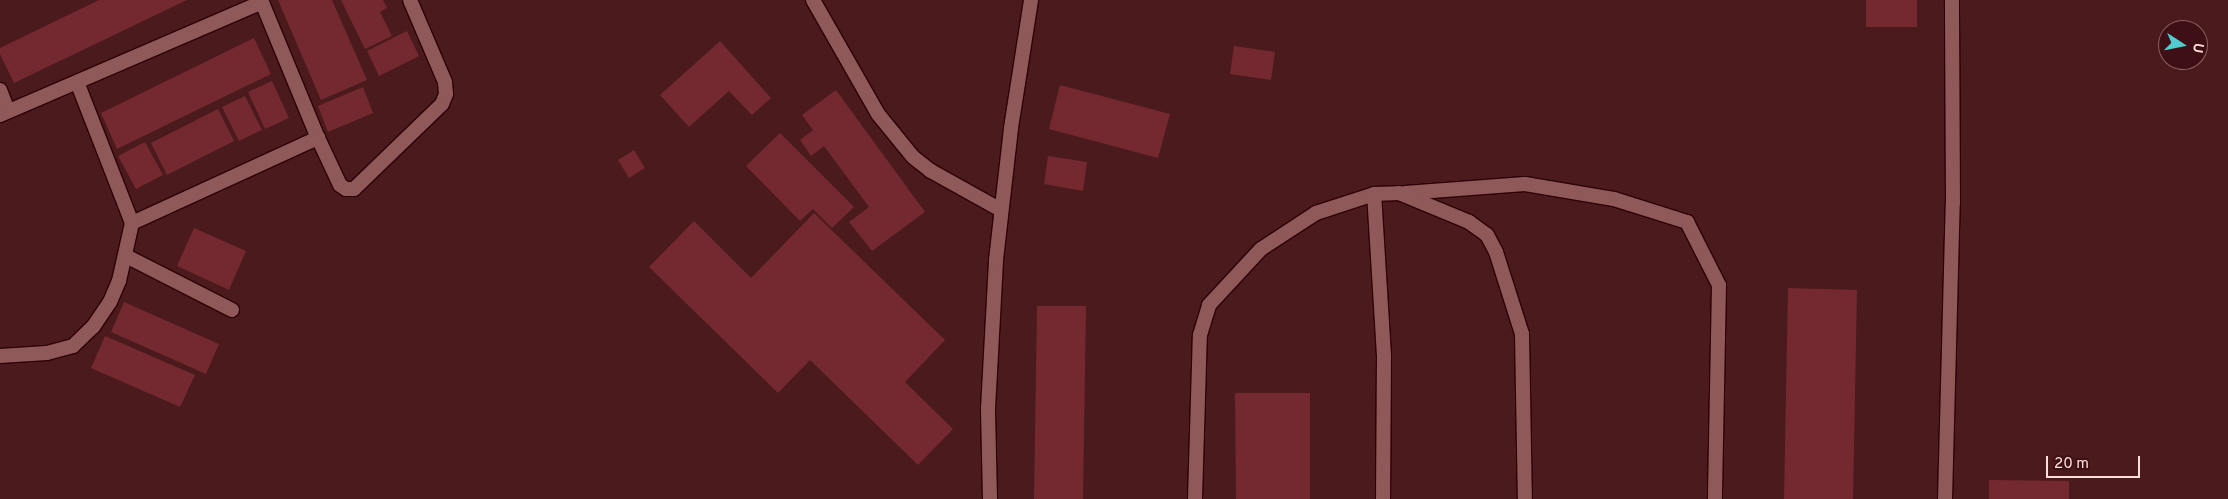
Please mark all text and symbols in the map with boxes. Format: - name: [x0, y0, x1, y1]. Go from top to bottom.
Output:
- north arrow: [2158, 20, 2208, 70]
- text: U: [2188, 41, 2207, 54]
- scale bar: [2048, 446, 2142, 478]
- text: 20 m: [2054, 455, 2089, 474]

